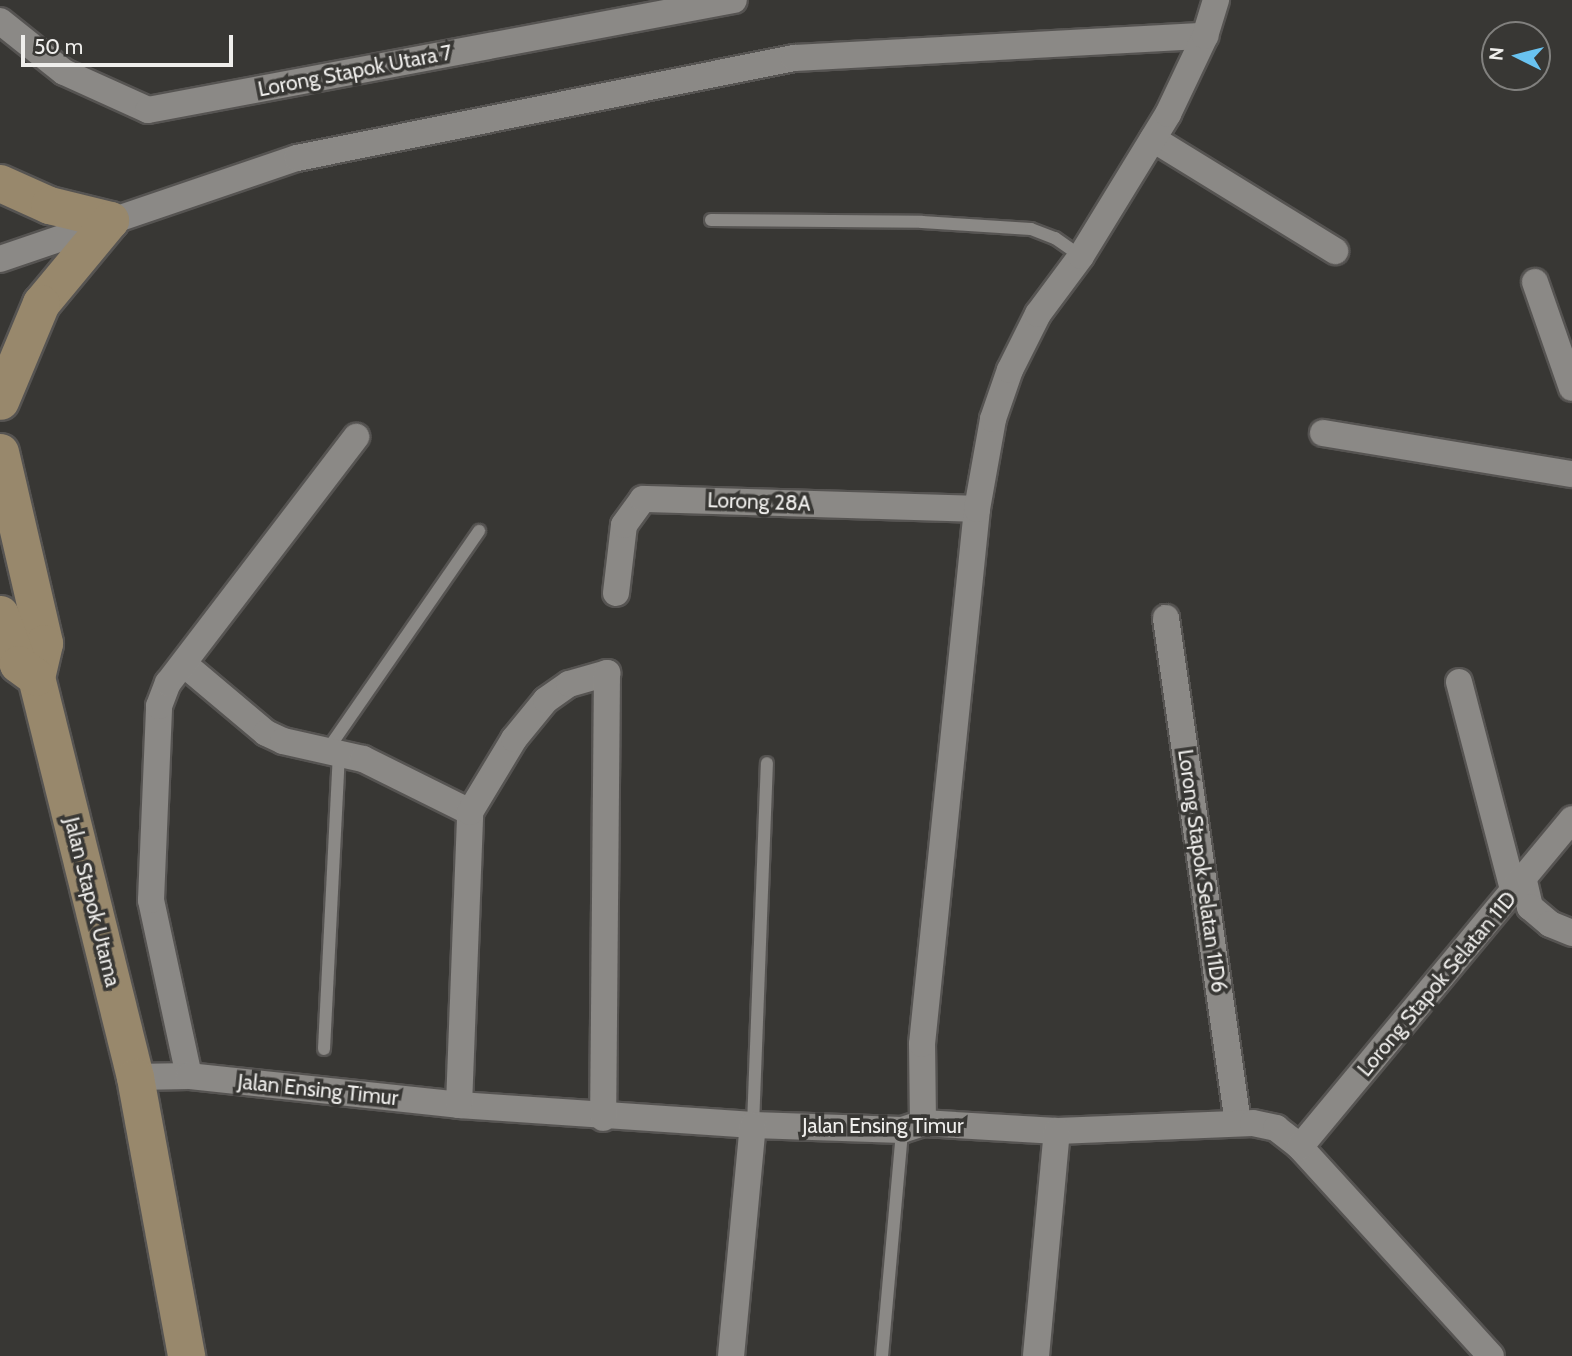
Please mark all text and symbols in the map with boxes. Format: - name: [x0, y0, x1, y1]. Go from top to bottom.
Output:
- scale bar: [24, 21, 236, 65]
- north arrow: [1481, 21, 1551, 91]
- text: 50 m: [34, 34, 83, 59]
- street label: Lorong Stapok Utara 7: [256, 40, 454, 102]
- text: N: [1484, 46, 1509, 62]
- street label: Lorong 28A: [707, 488, 811, 516]
- street label: Lorong Stapok Selatan 11D6: [1172, 748, 1232, 994]
- street label: Jalan Stapok Utama: [59, 815, 125, 989]
- street label: Lorong Stapok Selatan 11D: [1352, 886, 1522, 1082]
- street label: Jalan Ensing Timur: [236, 1069, 400, 1111]
- street label: Jalan Ensing Timur: [802, 1113, 964, 1139]

